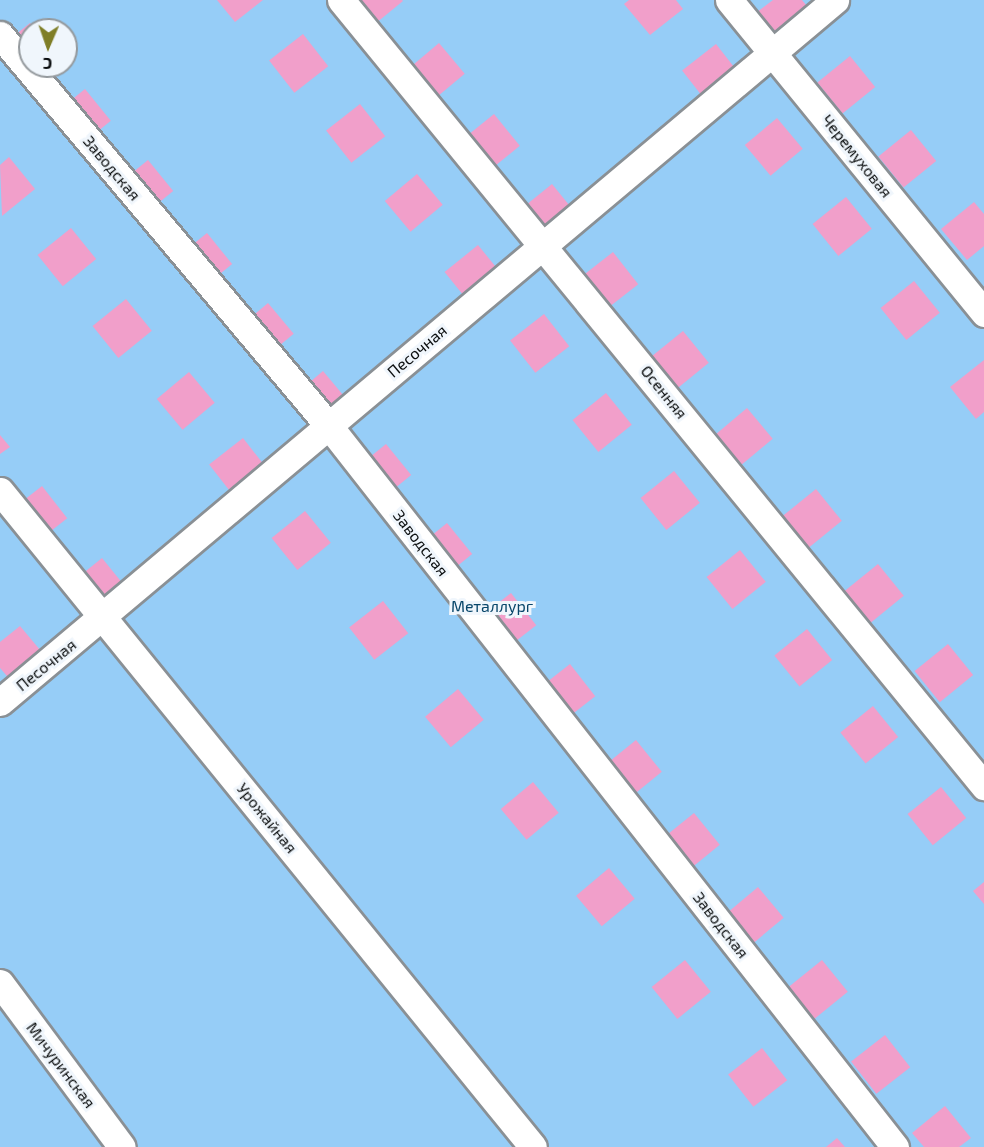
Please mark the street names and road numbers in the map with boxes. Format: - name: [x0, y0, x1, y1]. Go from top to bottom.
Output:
- street label: Черемуховая: [818, 111, 896, 201]
- street label: Заводская: [79, 132, 145, 204]
- street label: Песочная: [383, 321, 451, 381]
- street label: Осенняя: [637, 361, 691, 423]
- street label: Заводская: [389, 506, 453, 580]
- street label: Песочная: [12, 635, 80, 695]
- street label: Урожайная: [233, 779, 301, 857]
- street label: Заводская: [689, 888, 753, 962]
- street label: Мичуринская: [23, 1018, 99, 1112]

